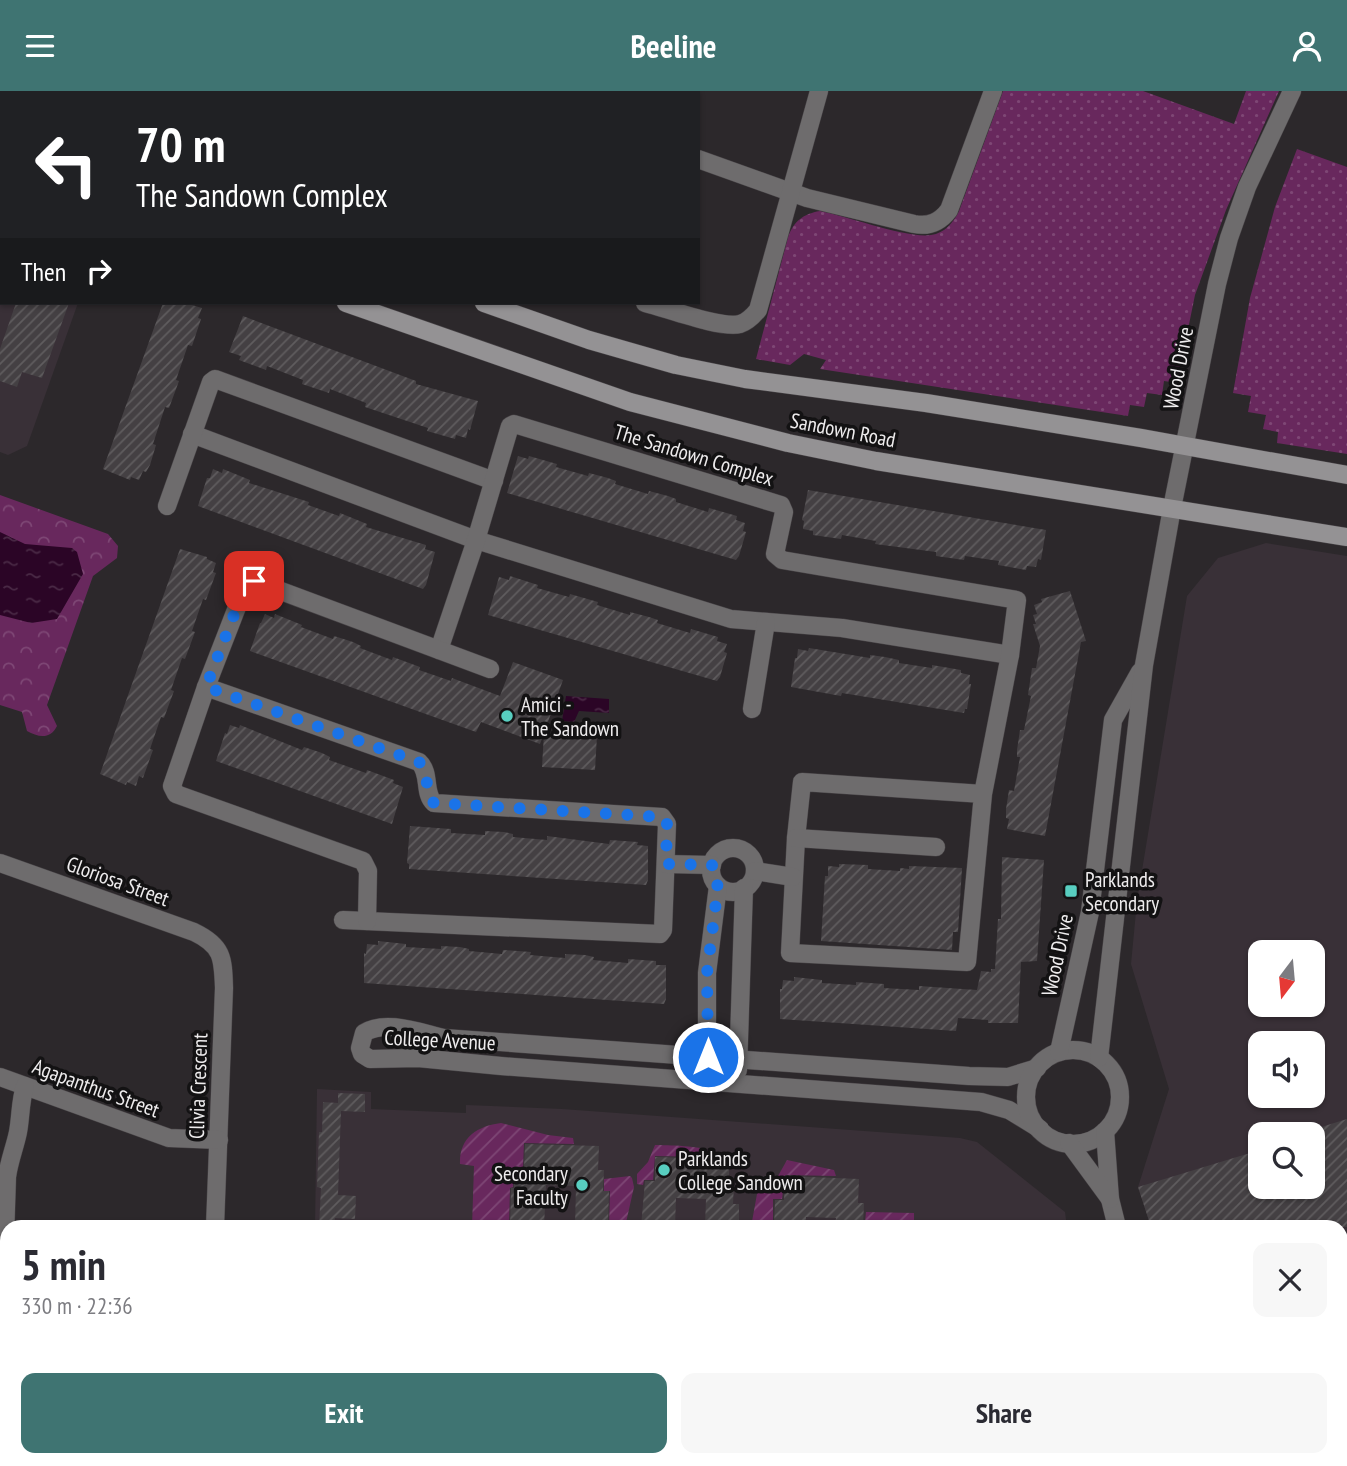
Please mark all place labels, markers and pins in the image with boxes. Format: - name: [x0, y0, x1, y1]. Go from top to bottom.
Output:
- pin: [224, 551, 284, 611]
- place label: Amici - The Sandown: [521, 691, 619, 742]
- marker: Amici - The Sandown: [499, 708, 515, 724]
- place label: Parklands Secondary: [1085, 866, 1159, 917]
- marker: Parklands Secondary: [1063, 883, 1079, 899]
- place label: Parklands College Sandown: [678, 1145, 803, 1196]
- place label: Secondary Faculty: [494, 1160, 568, 1211]
- marker: Parklands College Sandown: [656, 1162, 672, 1178]
- marker: Secondary Faculty: [574, 1177, 590, 1193]

